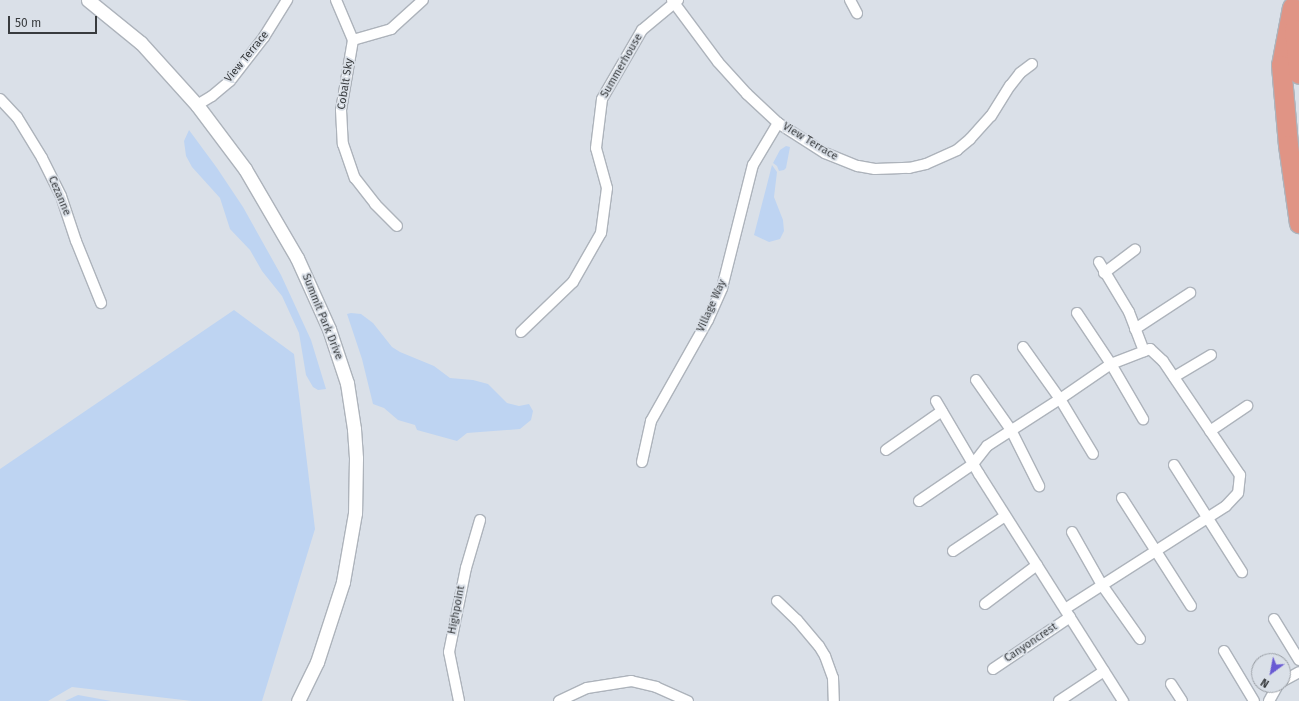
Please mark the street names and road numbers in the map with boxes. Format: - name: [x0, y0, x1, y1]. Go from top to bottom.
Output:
- street label: View Terrace: [222, 29, 272, 85]
- street label: Summerhouse: [598, 32, 646, 100]
- street label: Cobalt Sky: [335, 57, 357, 111]
- street label: View Terrace: [780, 120, 840, 164]
- street label: Cezanne: [45, 174, 73, 218]
- street label: Summit Park Drive: [299, 272, 345, 362]
- street label: Village Way: [695, 278, 729, 334]
- street label: Highpoint: [446, 585, 468, 635]
- street label: Canyoncrest: [1002, 620, 1060, 666]

